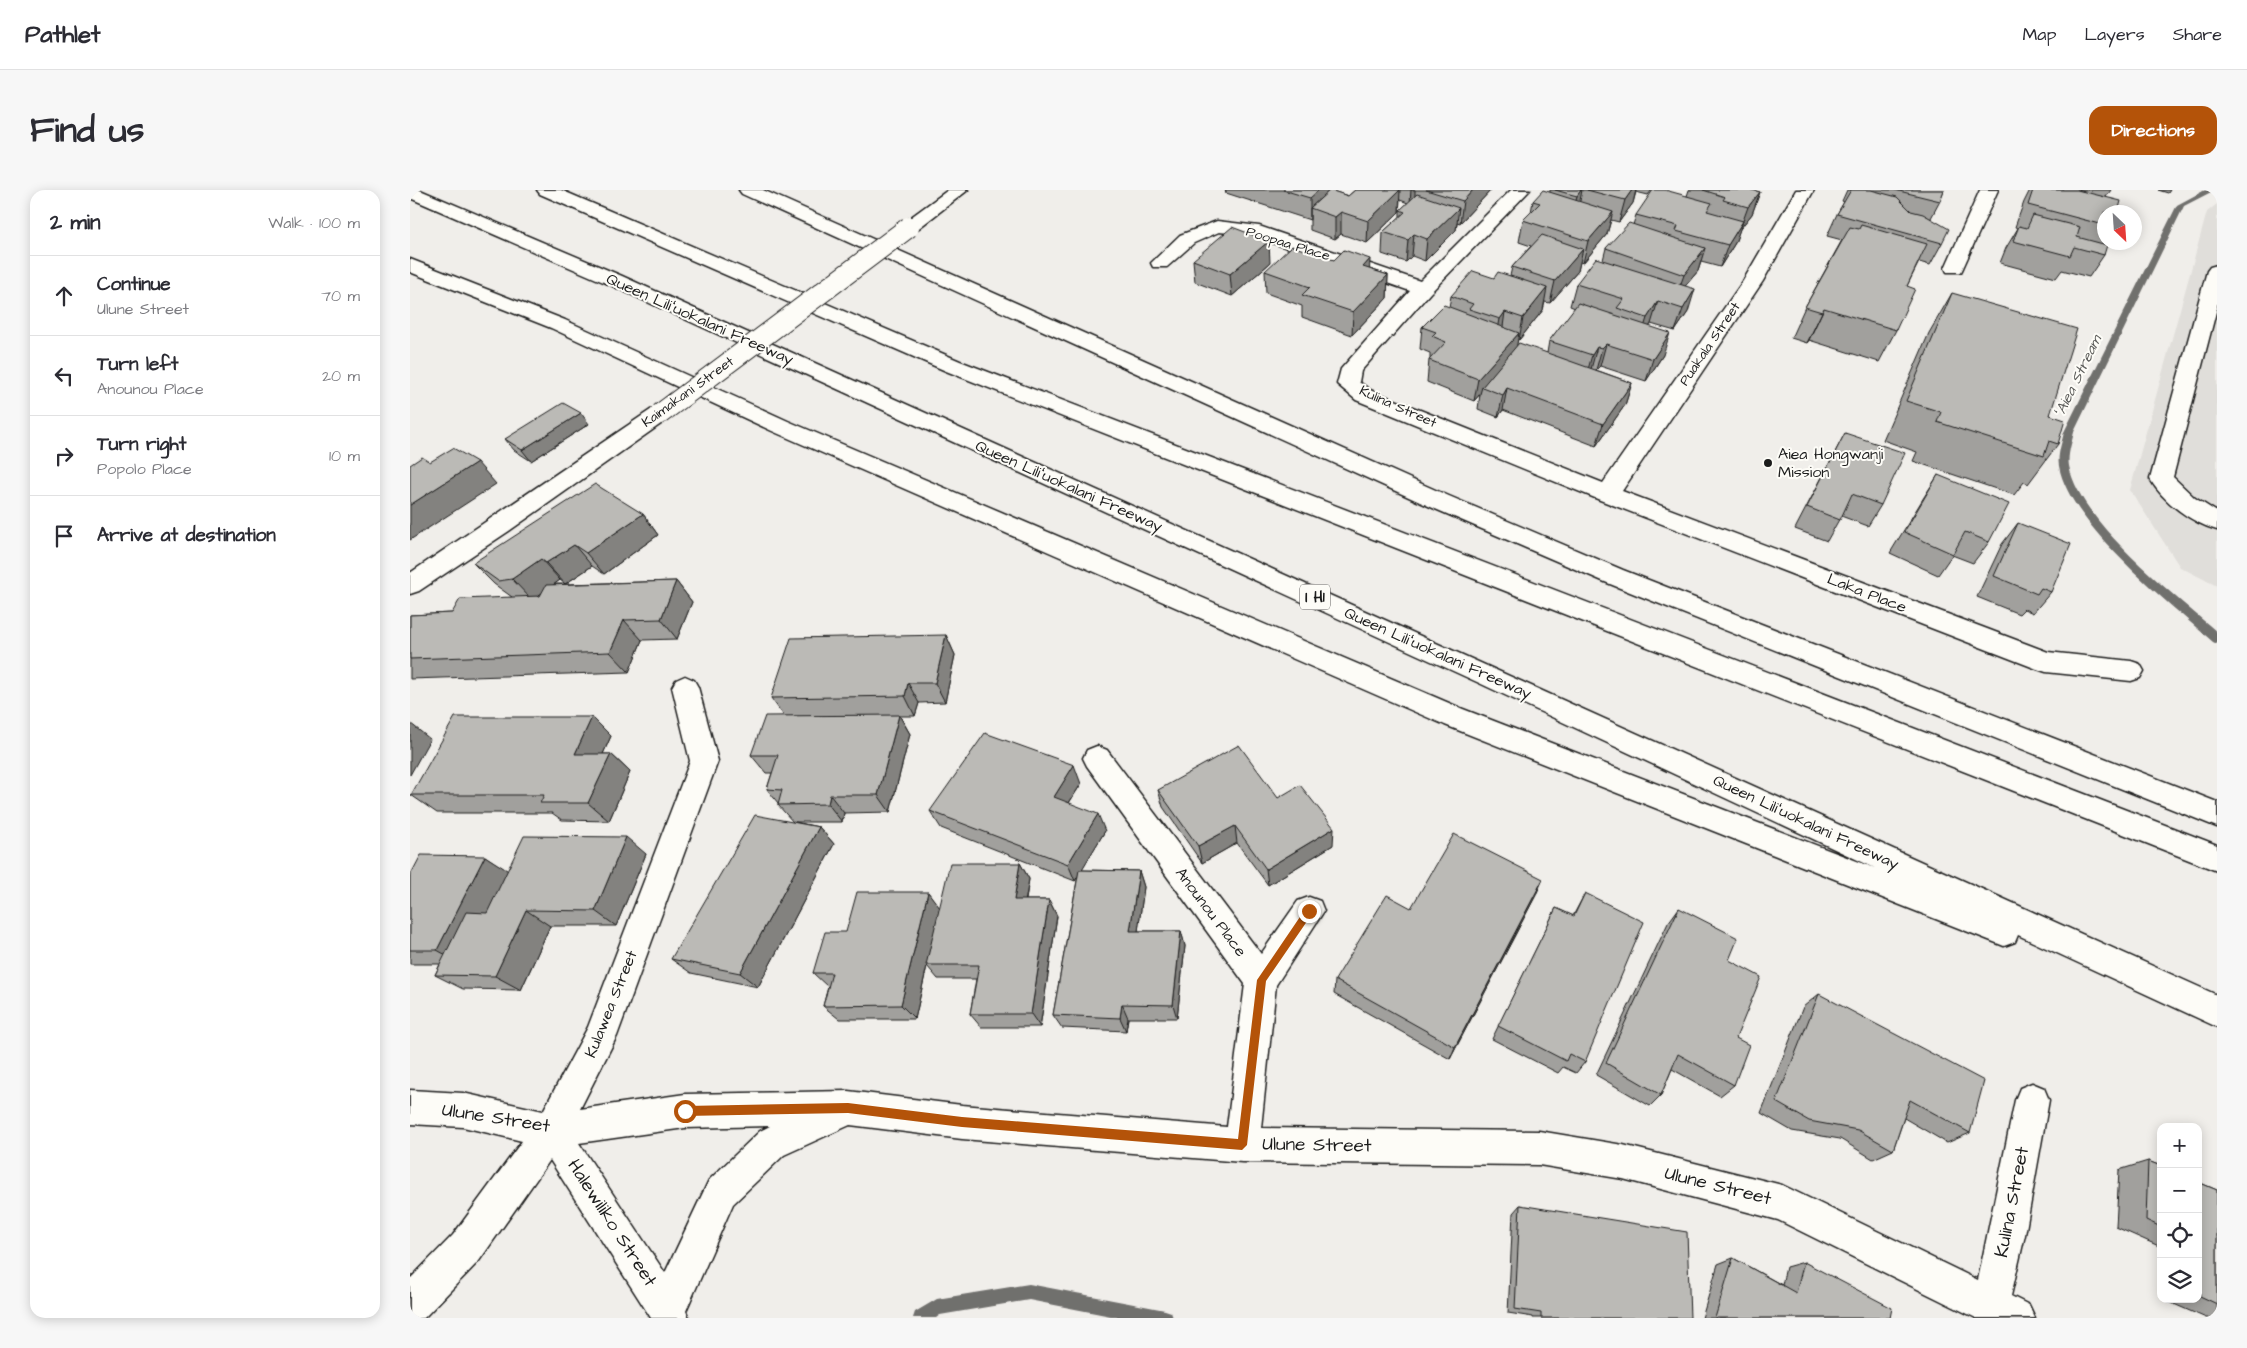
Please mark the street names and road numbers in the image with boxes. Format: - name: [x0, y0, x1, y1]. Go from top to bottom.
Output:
- street label: Poopaa Place: [1243, 222, 1333, 266]
- street label: Queen Liliʻuokalani Freeway: [602, 268, 797, 371]
- street label: Puakala Street: [1675, 298, 1746, 390]
- street label: Kaimakani Street: [638, 352, 738, 432]
- street label: Kulina Street: [1356, 381, 1440, 433]
- street label: Queen Liliʻuokalani Freeway: [971, 435, 1166, 538]
- street label: Laka Place: [1824, 568, 1910, 618]
- road number: I H1: [1300, 584, 1330, 610]
- street label: Queen Liliʻuokalani Freeway: [1340, 602, 1535, 705]
- street label: Queen Liliʻuokalani Freeway: [1709, 769, 1903, 876]
- street label: Anounou Place: [1170, 863, 1252, 961]
- street label: Kulawea Street: [579, 947, 643, 1061]
- street label: Ulune Street: [440, 1096, 552, 1140]
- street label: Ulune Street: [1262, 1131, 1372, 1159]
- street label: Kulina Street: [1988, 1144, 2036, 1260]
- street label: Halewiliko Street: [561, 1154, 664, 1292]
- street label: Ulune Street: [1662, 1160, 1775, 1212]

